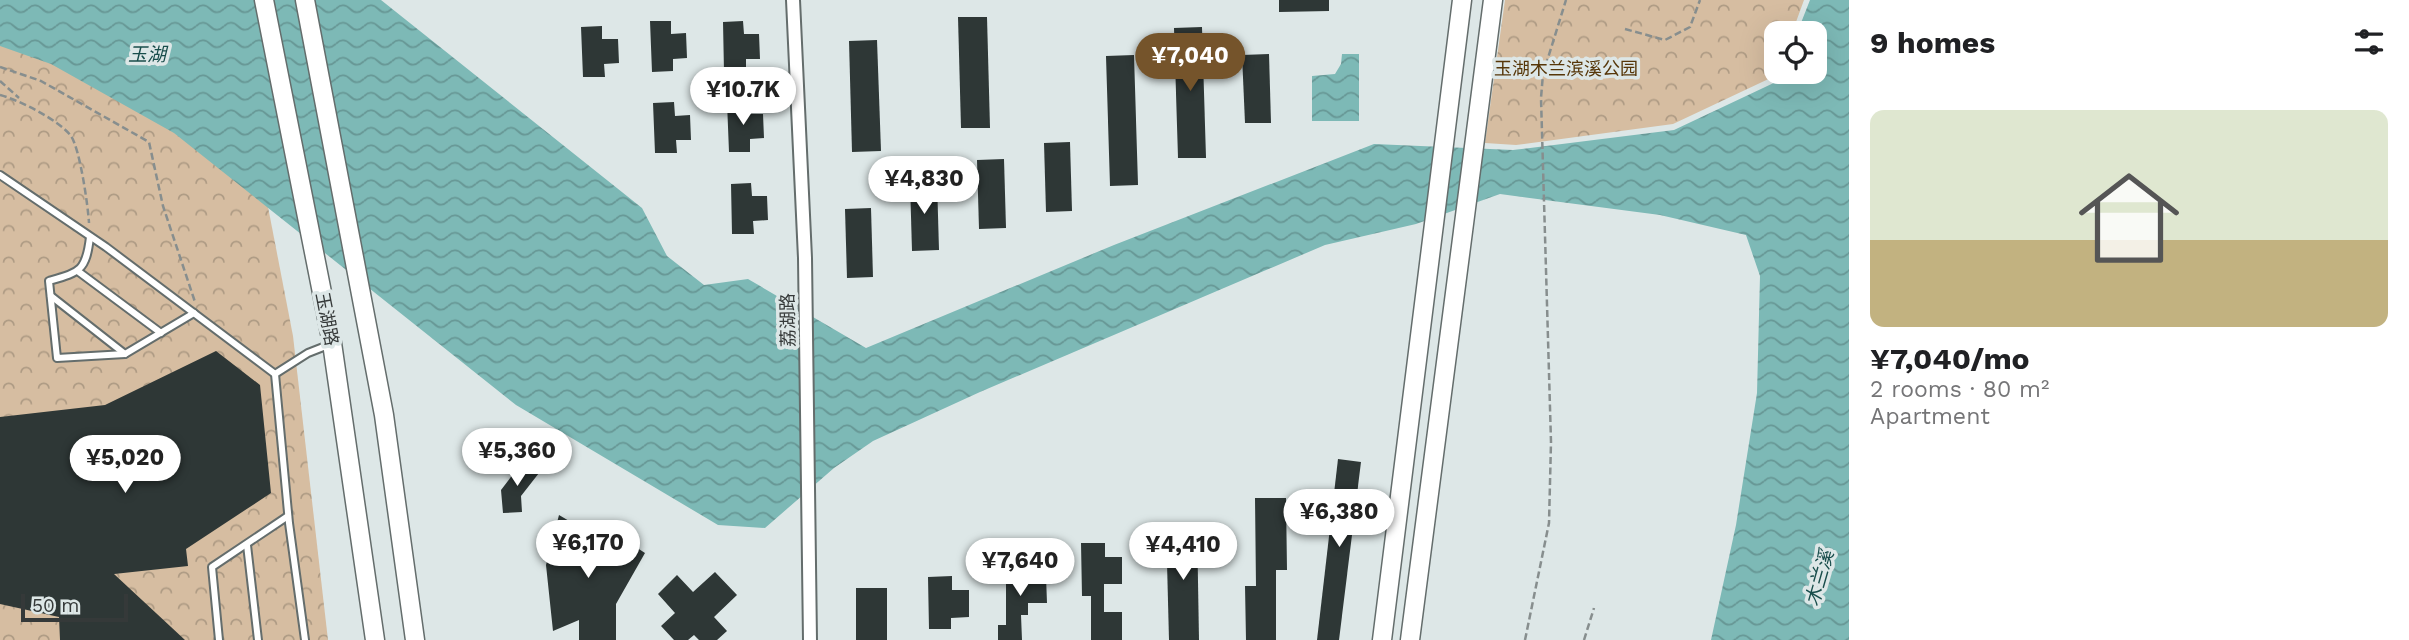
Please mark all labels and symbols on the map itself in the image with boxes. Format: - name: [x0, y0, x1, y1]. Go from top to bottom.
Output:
- pin: ¥7,040: [1133, 34, 1247, 93]
- water label: 玉湖: [128, 43, 169, 66]
- park label: 玉湖木兰滨溪公园: [1494, 58, 1638, 79]
- pin: ¥10.7K: [686, 68, 800, 127]
- pin: ¥4,830: [867, 156, 981, 216]
- street label: 玉湖路: [312, 290, 343, 347]
- street label: 荔湖路: [777, 293, 798, 347]
- pin: ¥5,360: [460, 428, 574, 488]
- pin: ¥5,020: [68, 435, 182, 495]
- pin: ¥6,380: [1282, 490, 1396, 549]
- pin: ¥6,170: [531, 520, 645, 580]
- pin: ¥4,410: [1126, 522, 1240, 582]
- pin: ¥7,640: [963, 538, 1077, 598]
- water label: 木兰溪: [1801, 546, 1839, 609]
- scale bar: [21, 591, 128, 623]

